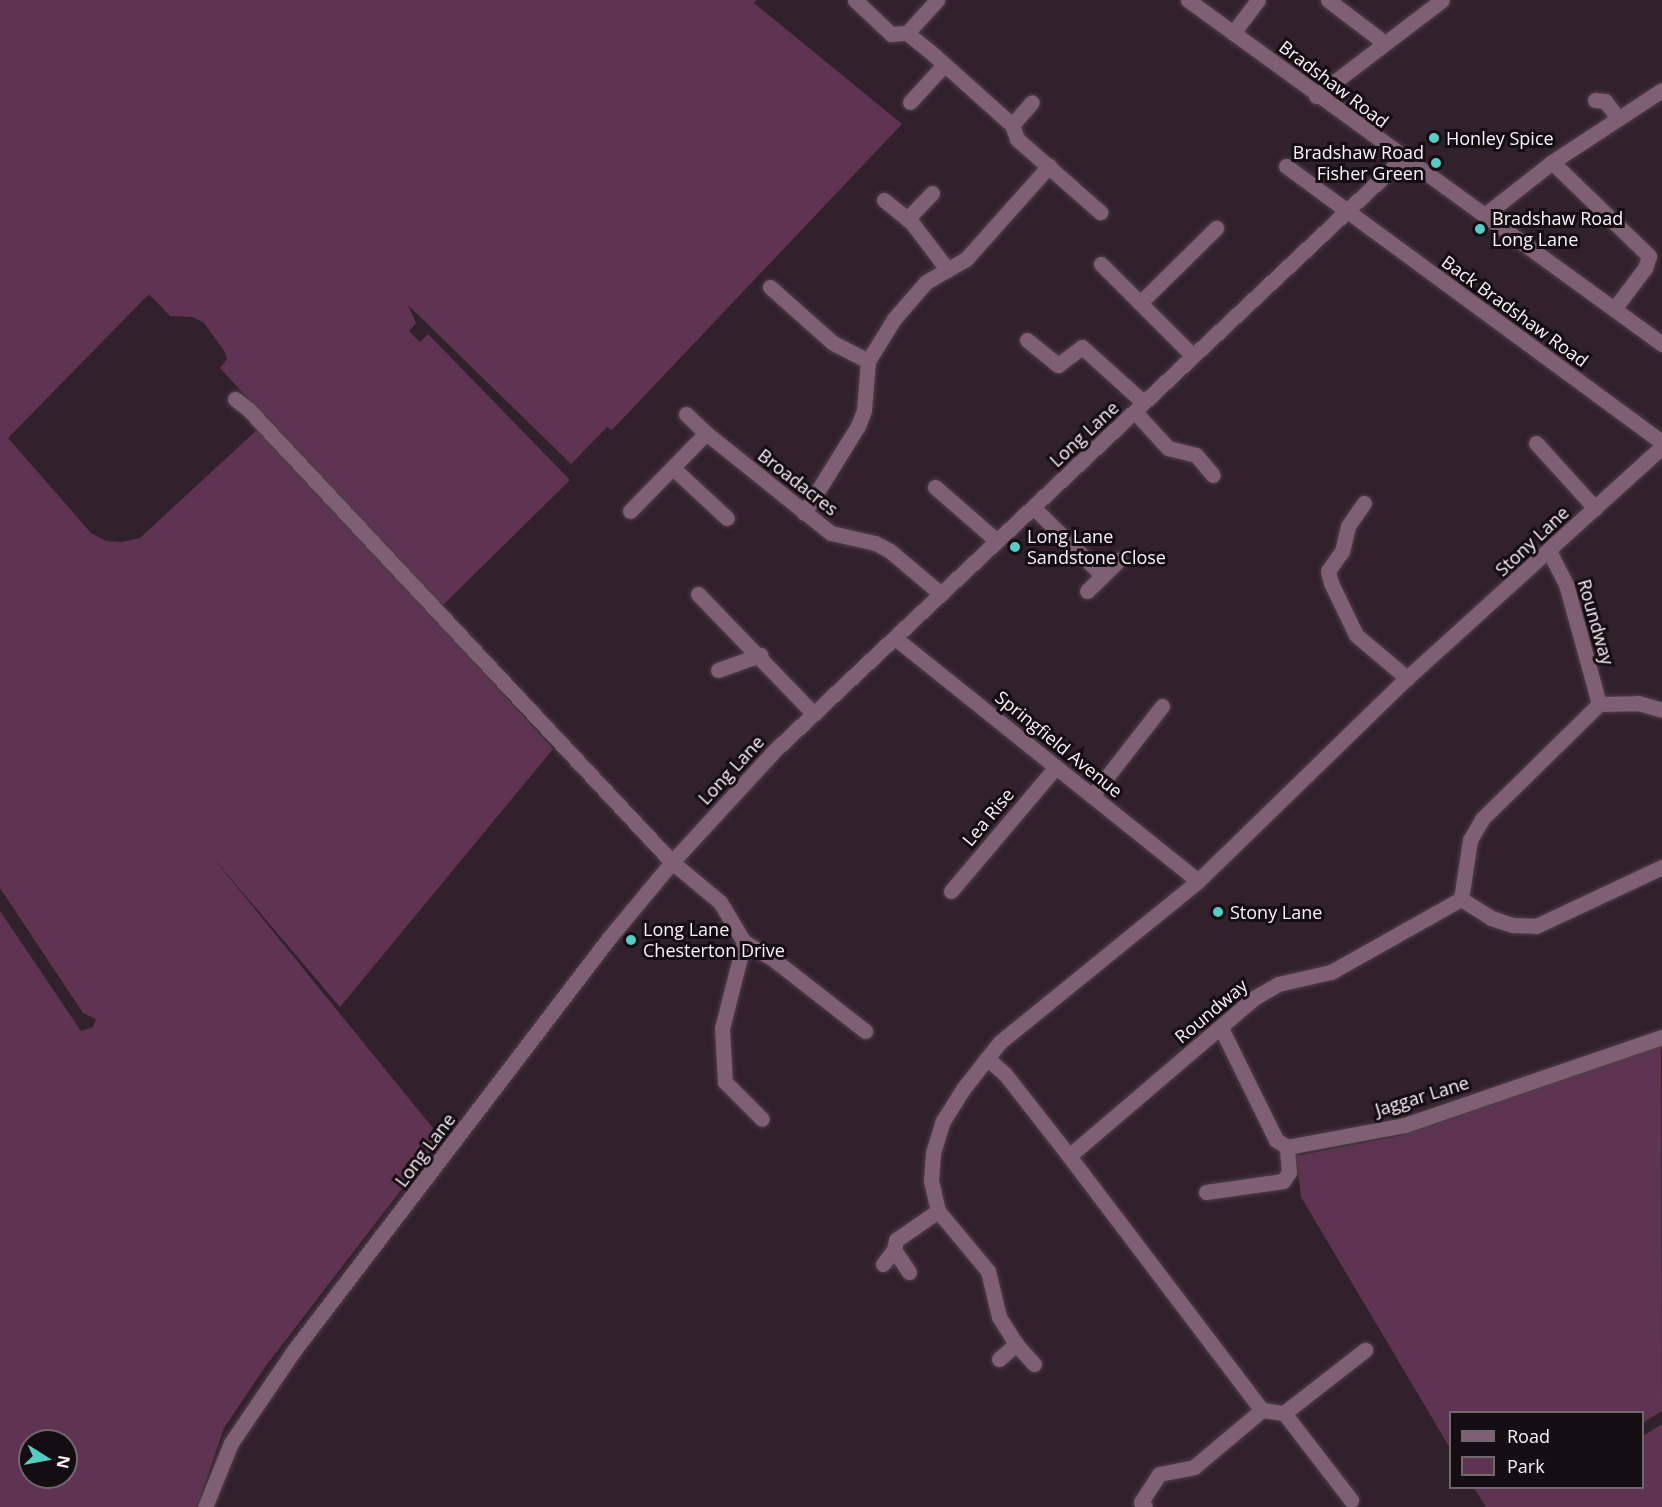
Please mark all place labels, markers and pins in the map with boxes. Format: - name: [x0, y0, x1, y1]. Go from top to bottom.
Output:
- place label: Honley Spice: [1446, 127, 1554, 149]
- marker: Honley Spice: [1427, 131, 1441, 145]
- place label: Bradshaw Road Fisher Green: [1293, 142, 1424, 184]
- marker: Bradshaw Road Fisher Green: [1429, 156, 1443, 170]
- place label: Bradshaw Road Long Lane: [1492, 208, 1623, 250]
- marker: Bradshaw Road Long Lane: [1473, 222, 1487, 236]
- place label: Long Lane Sandstone Close: [1027, 526, 1166, 568]
- marker: Long Lane Sandstone Close: [1008, 540, 1022, 554]
- place label: Stony Lane: [1230, 901, 1322, 923]
- marker: Stony Lane: [1211, 905, 1225, 919]
- place label: Long Lane Chesterton Drive: [643, 919, 785, 962]
- marker: Long Lane Chesterton Drive: [624, 933, 638, 947]

